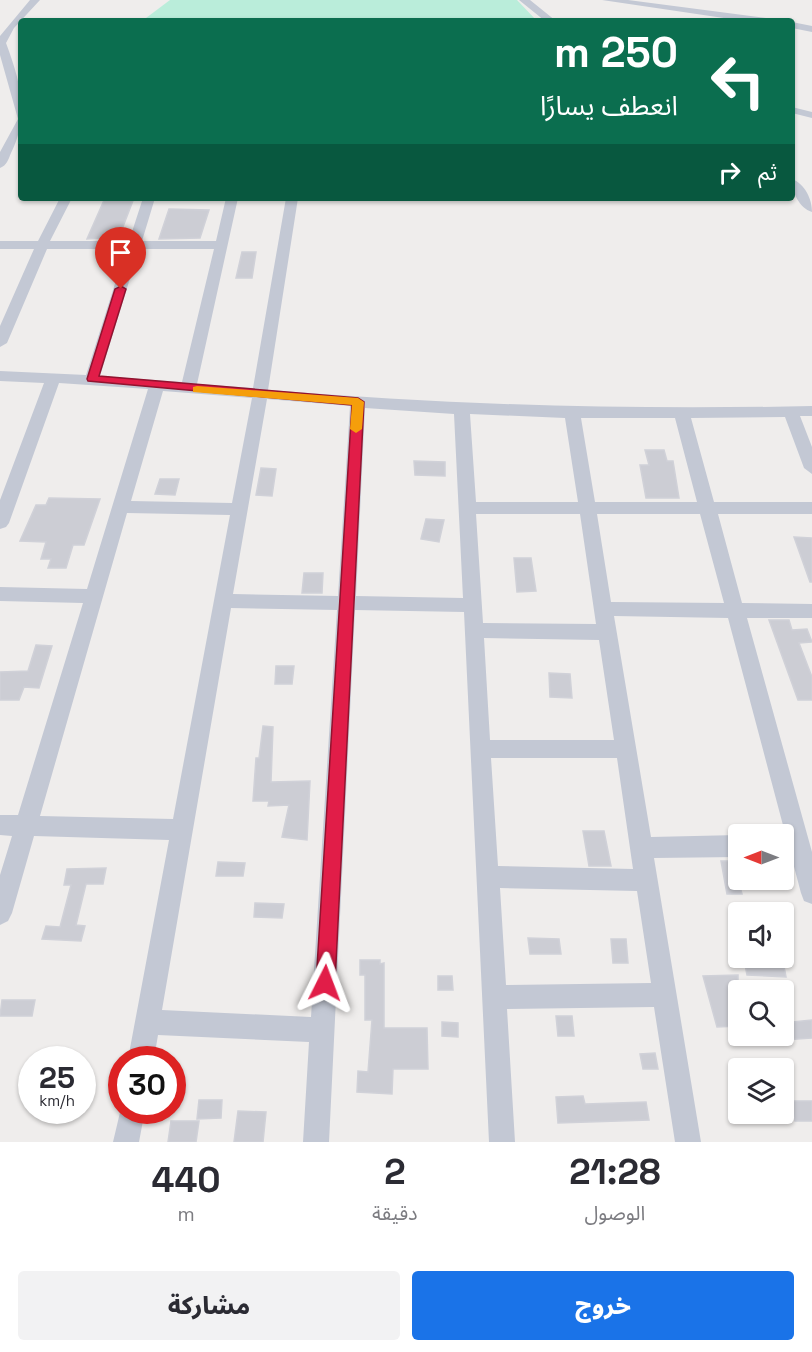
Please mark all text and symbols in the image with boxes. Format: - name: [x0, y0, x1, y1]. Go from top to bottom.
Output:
- text: 250 m: [554, 26, 678, 79]
- icon: left: [699, 42, 777, 120]
- text: انعطف يسارًا: [540, 88, 678, 123]
- icon: right: [713, 156, 746, 189]
- text: ثم: [758, 158, 777, 186]
- pin: [95, 227, 146, 289]
- icon: arrive: [104, 236, 137, 269]
- north arrow: [728, 824, 794, 890]
- map controls: [728, 824, 794, 1124]
- button: sound: [728, 902, 794, 968]
- position arrow: [293, 951, 357, 1015]
- button: search: [728, 980, 794, 1046]
- speed limit sign: 30: [108, 1046, 186, 1124]
- text: 25: [39, 1058, 75, 1097]
- button: layers: [728, 1058, 794, 1124]
- text: km/h: [39, 1091, 75, 1110]
- text: 2: [384, 1149, 406, 1195]
- text: 21:28: [569, 1149, 661, 1195]
- text: 440: [151, 1157, 221, 1203]
- text: دقيقة: [372, 1200, 418, 1226]
- text: الوصول: [584, 1200, 645, 1226]
- text: m: [177, 1201, 195, 1227]
- button: مشاركة: [18, 1271, 400, 1340]
- button: خروج: [412, 1271, 794, 1340]

